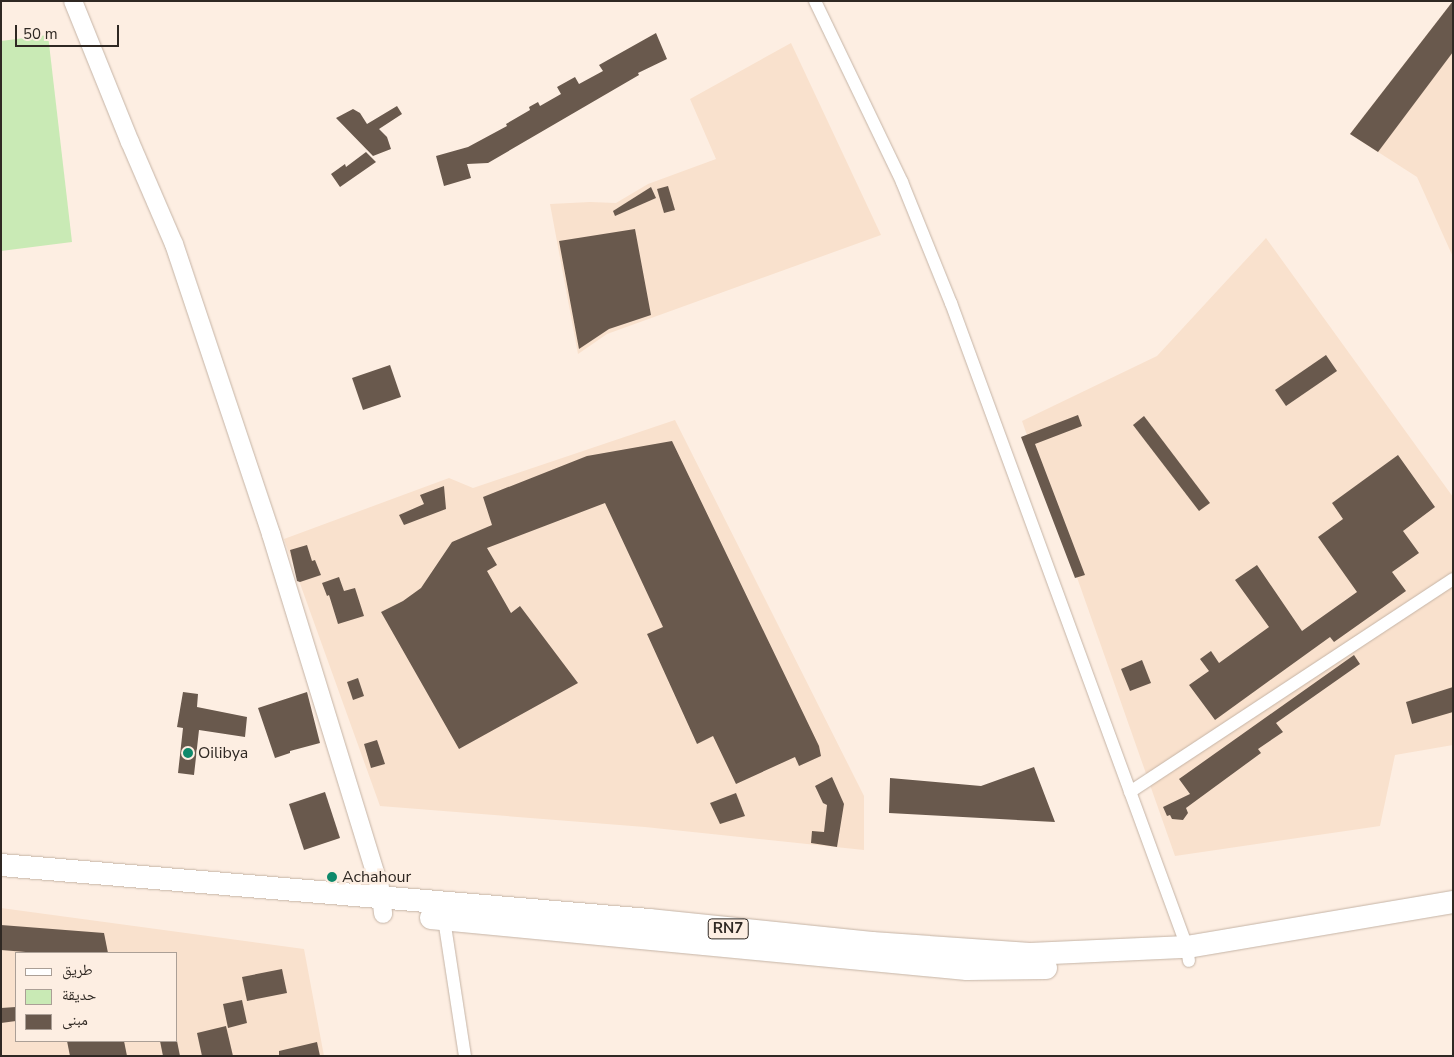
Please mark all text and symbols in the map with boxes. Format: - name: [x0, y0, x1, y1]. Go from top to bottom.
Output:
- scale bar: [18, 15, 121, 47]
- text: 50 m: [23, 24, 58, 44]
- place label: Oilibya: [198, 743, 248, 763]
- marker: Oilibya: [182, 747, 194, 759]
- place label: Achahour: [342, 867, 411, 887]
- marker: Achahour: [326, 871, 338, 883]
- road number: RN7: [707, 916, 749, 942]
- legend: [15, 952, 178, 1042]
- text: طريق: [62, 960, 93, 980]
- text: حديقة: [62, 985, 96, 1005]
- text: مبنى: [62, 1010, 88, 1030]

